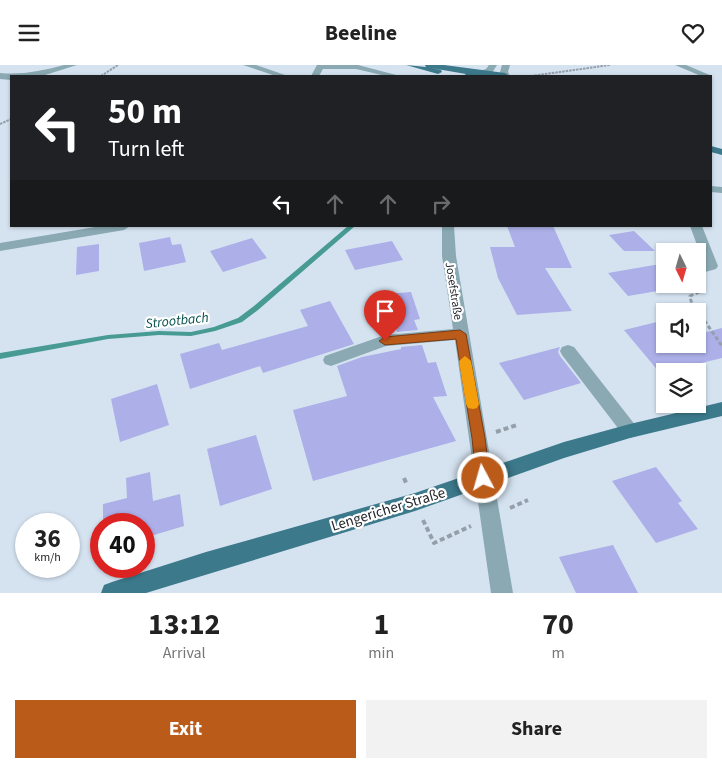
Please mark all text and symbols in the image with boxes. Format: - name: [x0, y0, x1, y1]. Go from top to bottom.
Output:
- text: Beeline: [325, 17, 397, 49]
- icon: menu: [15, 19, 43, 47]
- icon: heart: [679, 19, 707, 47]
- text: 50 m: [108, 87, 182, 137]
- icon: left: [25, 95, 90, 160]
- text: Turn left: [108, 133, 184, 165]
- icon: left: [268, 190, 296, 218]
- icon: ahead: [321, 190, 349, 218]
- icon: ahead: [374, 190, 402, 218]
- icon: right: [427, 190, 455, 218]
- north arrow: [656, 243, 706, 293]
- map controls: [656, 243, 706, 413]
- street label: Josefstraße: [441, 261, 466, 321]
- pin: [364, 290, 406, 341]
- icon: arrive: [371, 297, 399, 325]
- button: sound: [656, 303, 706, 353]
- water label: Strootbach: [144, 308, 210, 334]
- button: layers: [656, 363, 706, 413]
- position arrow: [456, 451, 508, 503]
- street label: Lengericher Straße: [329, 482, 448, 537]
- speed limit sign: 40: [90, 513, 155, 578]
- text: 36: [34, 521, 61, 557]
- text: km/h: [34, 549, 61, 566]
- text: 13:12: [148, 603, 220, 646]
- text: 1: [373, 603, 389, 646]
- text: 70: [542, 603, 574, 646]
- text: Arrival: [163, 642, 206, 664]
- text: min: [368, 642, 394, 664]
- text: m: [551, 642, 565, 664]
- button: Exit: [15, 700, 356, 758]
- button: Share: [366, 700, 707, 758]

